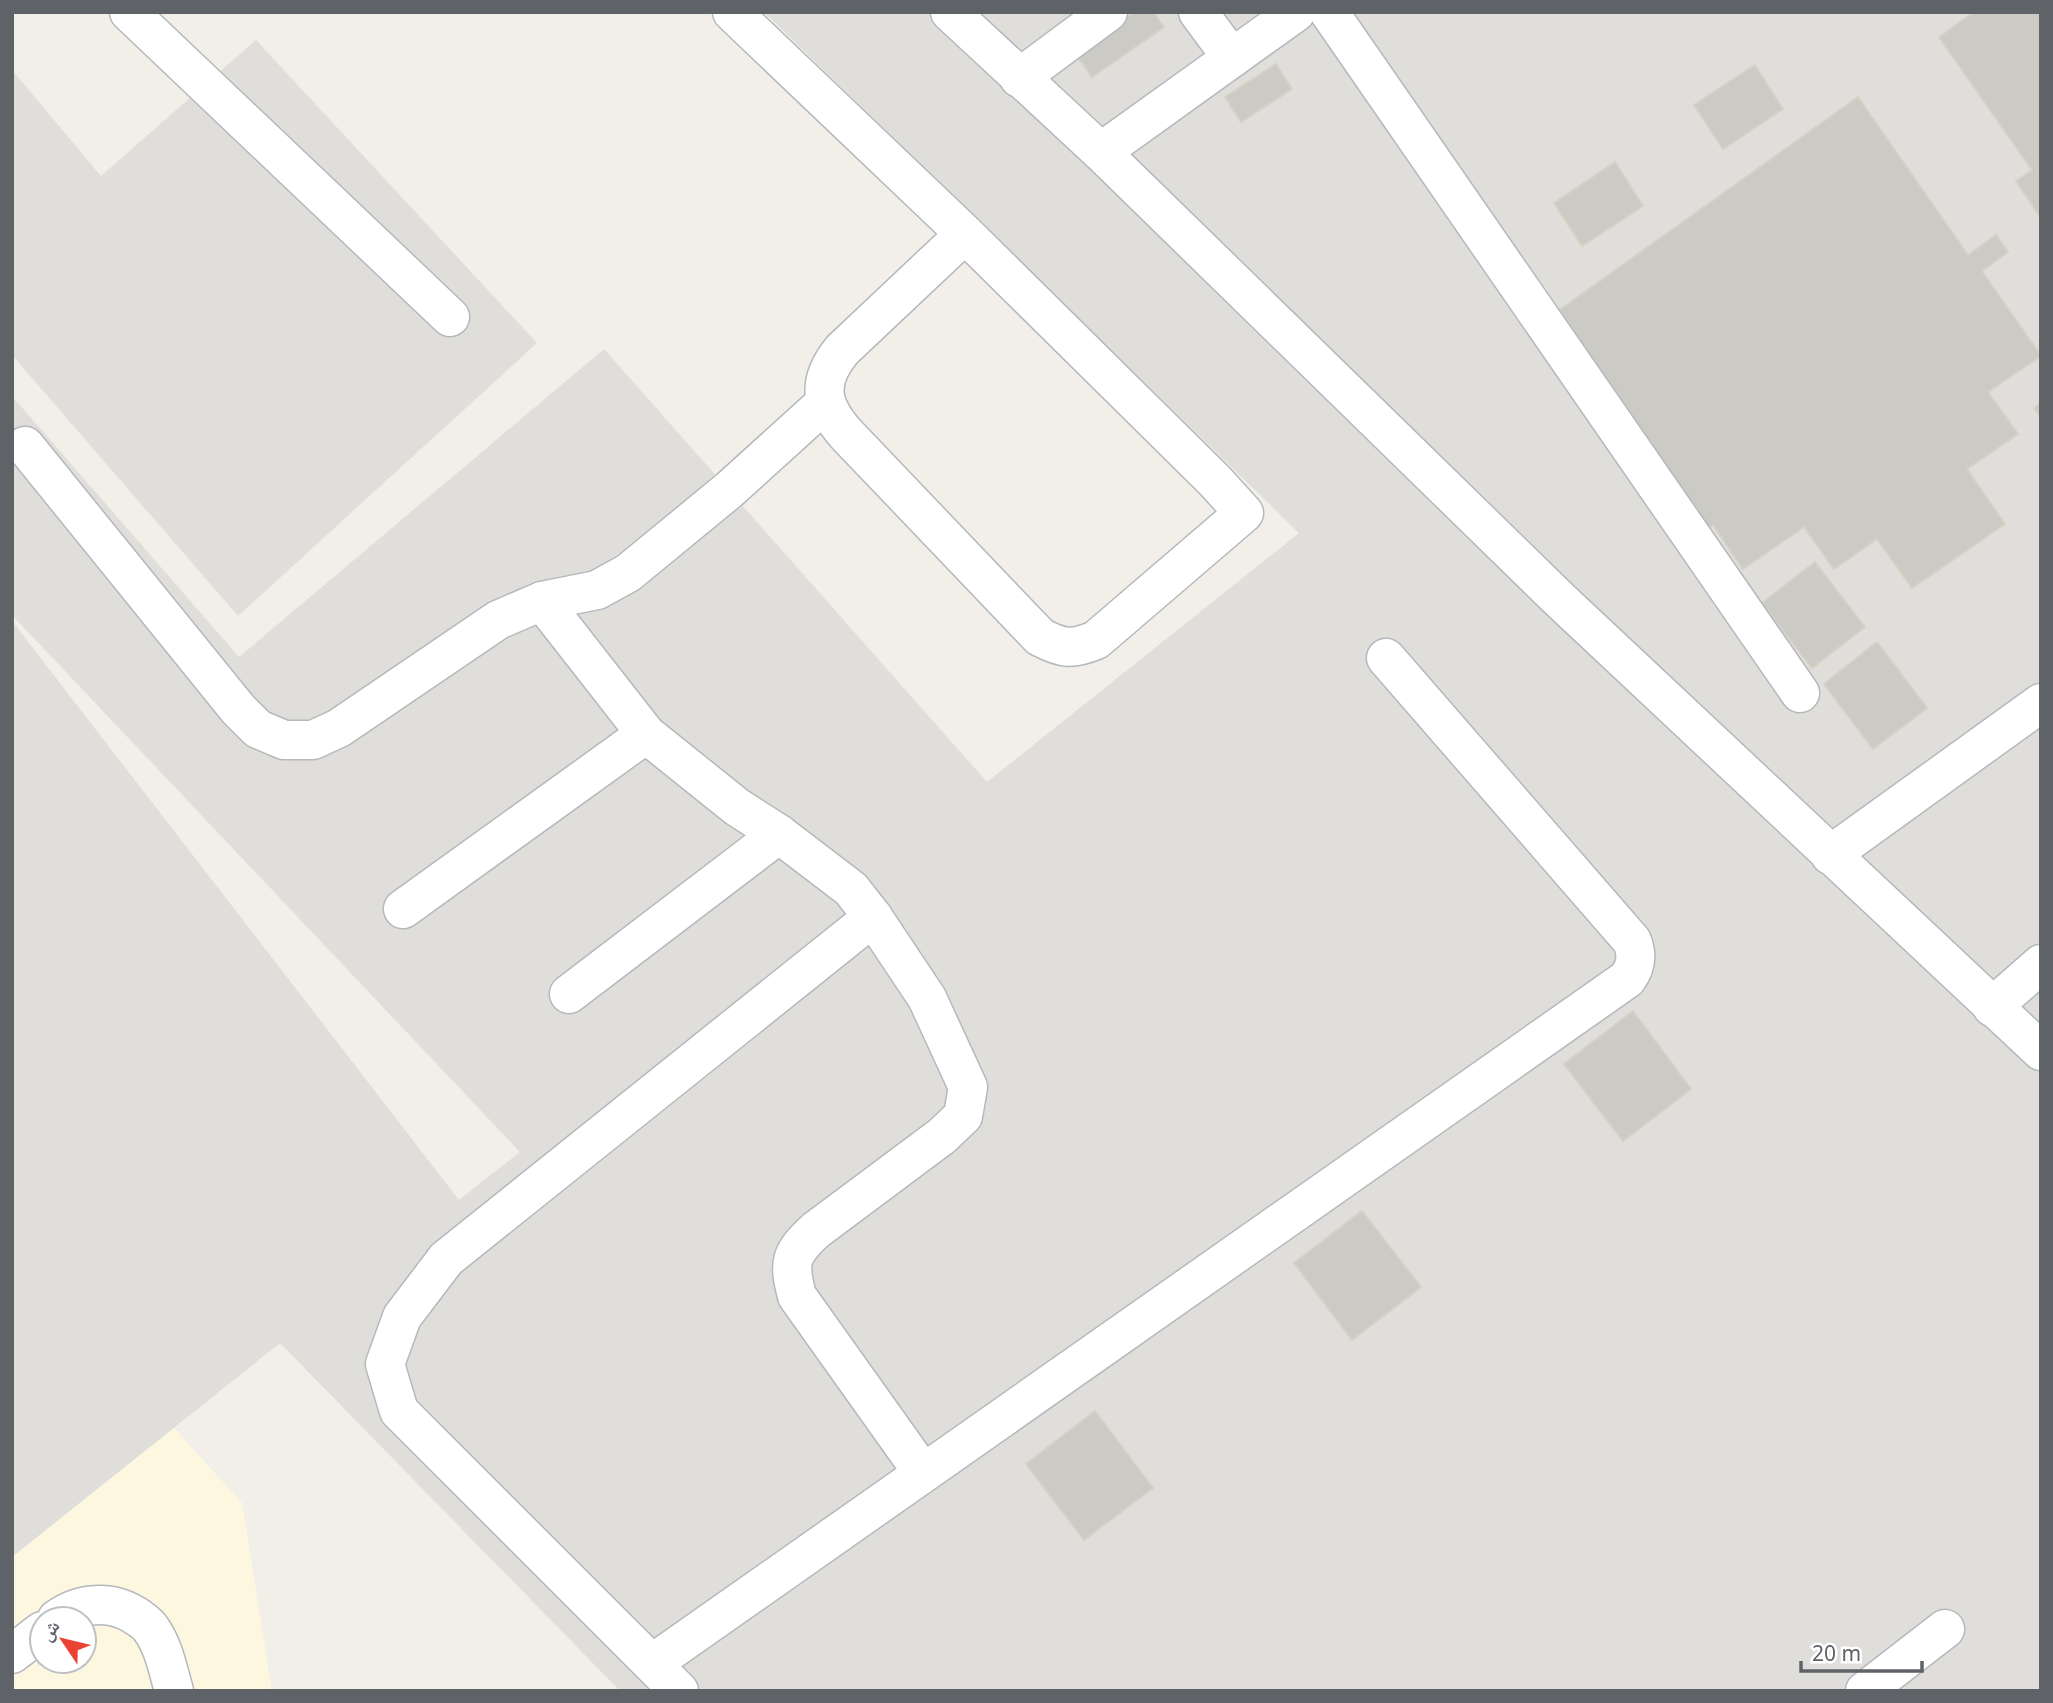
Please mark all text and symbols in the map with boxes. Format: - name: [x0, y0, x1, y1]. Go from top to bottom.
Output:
- north arrow: [28, 1605, 98, 1675]
- text: ش: [33, 1615, 66, 1646]
- scale bar: [1801, 1630, 1922, 1674]
- text: 20 m: [1812, 1639, 1861, 1667]

